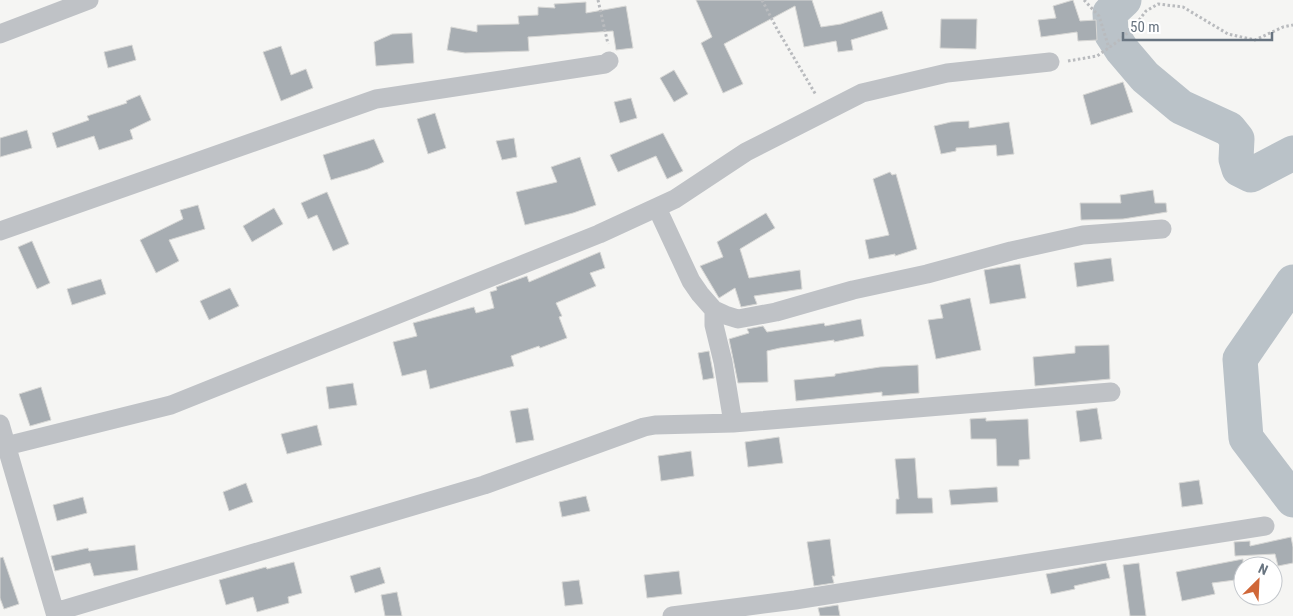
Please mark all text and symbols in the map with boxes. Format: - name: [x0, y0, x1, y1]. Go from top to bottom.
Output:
- scale bar: [1123, 10, 1272, 42]
- text: 50 m: [1130, 18, 1160, 36]
- north arrow: [1233, 556, 1283, 606]
- text: N: [1256, 560, 1270, 578]

